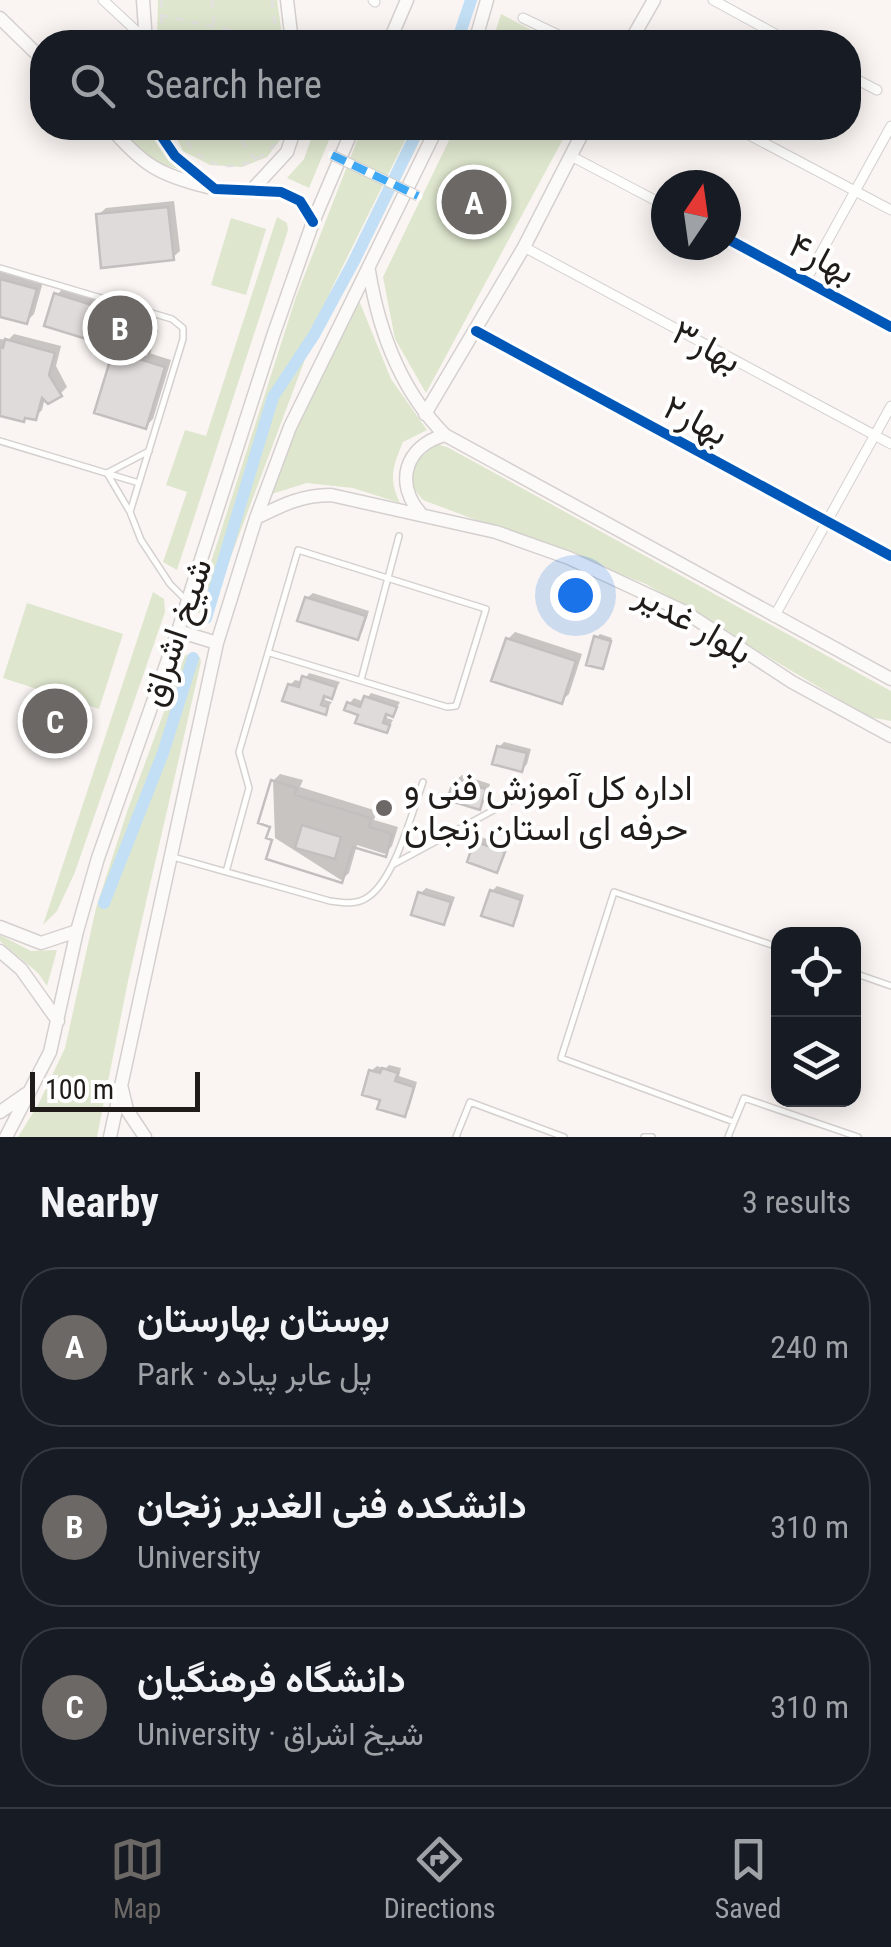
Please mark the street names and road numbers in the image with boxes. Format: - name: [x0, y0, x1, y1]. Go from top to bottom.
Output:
- street label: بهار۴: [781, 224, 862, 294]
- street label: بهار۳: [665, 311, 748, 382]
- street label: بهار۲: [656, 387, 735, 455]
- street label: شیخ اشراق: [132, 553, 224, 712]
- street label: بلوار غدیر: [627, 573, 759, 674]

